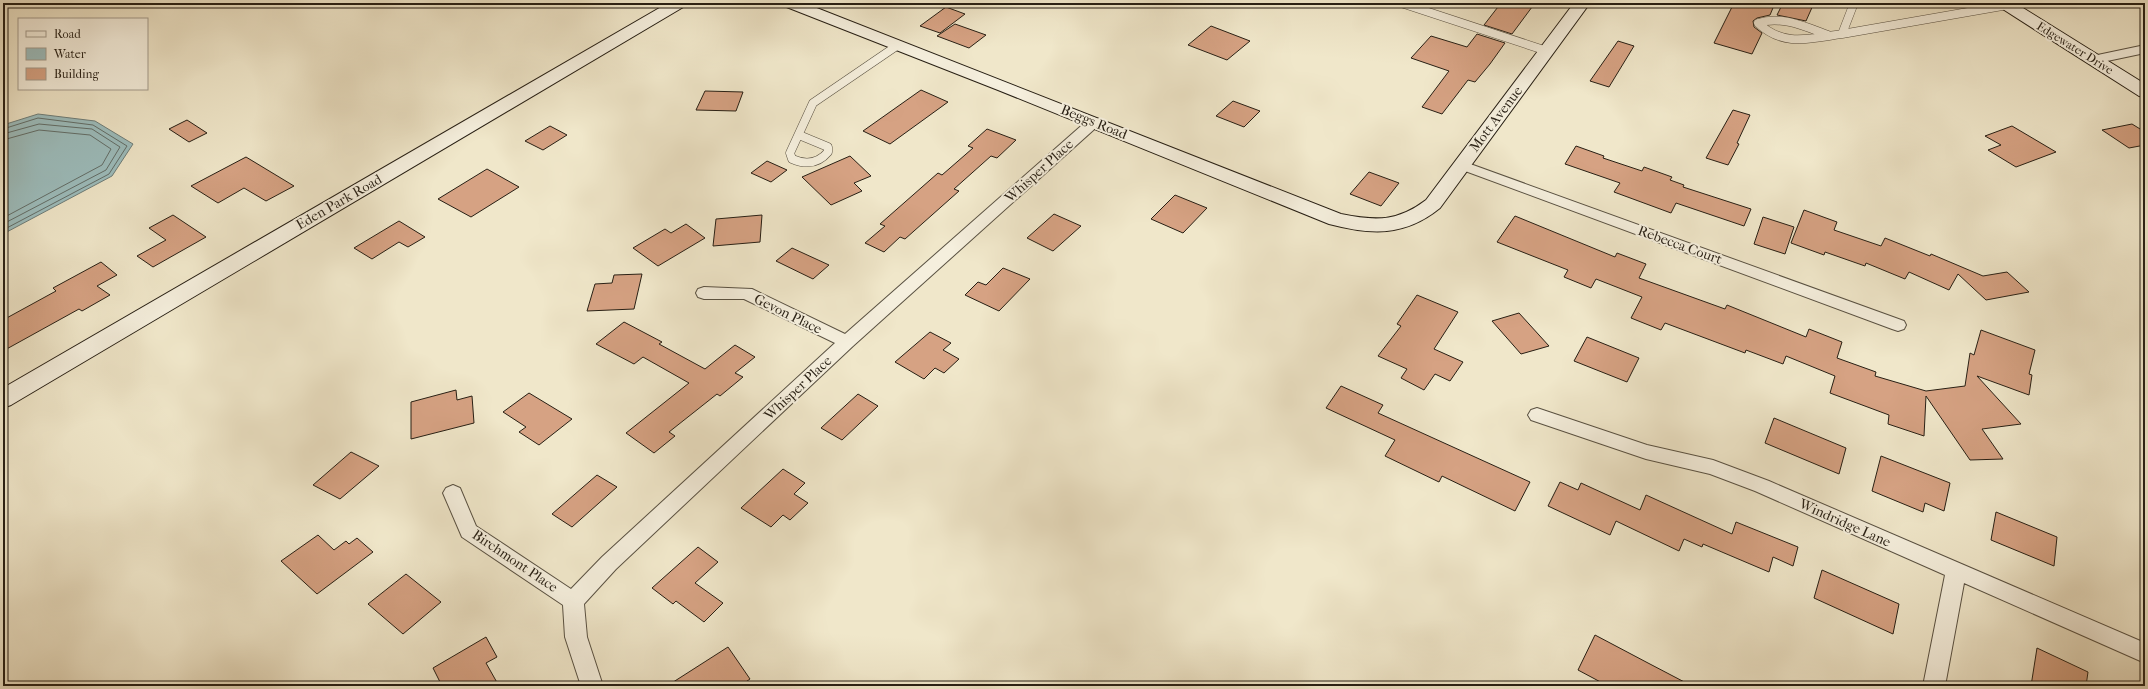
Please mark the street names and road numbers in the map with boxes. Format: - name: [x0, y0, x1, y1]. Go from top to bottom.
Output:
- street label: Edgewater Drive: [2034, 19, 2116, 77]
- street label: Mott Avenue: [1466, 83, 1526, 155]
- street label: Beggs Road: [1058, 101, 1130, 143]
- street label: Whisper Place: [1001, 136, 1077, 207]
- street label: Eden Park Road: [293, 170, 385, 233]
- street label: Rebecca Court: [1636, 222, 1724, 268]
- street label: Gevon Place: [751, 290, 825, 338]
- street label: Whisper Place: [760, 352, 835, 424]
- street label: Windridge Lane: [1796, 495, 1893, 551]
- street label: Birchmont Place: [469, 526, 561, 596]

